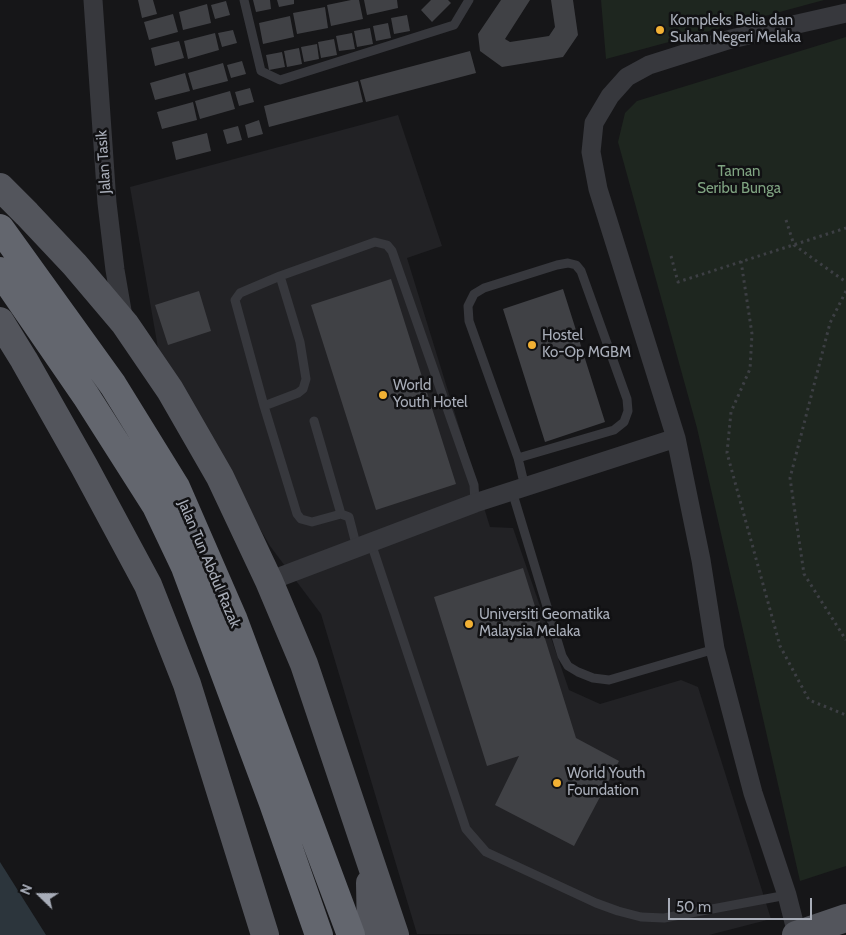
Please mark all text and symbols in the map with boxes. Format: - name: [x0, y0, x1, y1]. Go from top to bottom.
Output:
- place label: Kompleks Belia dan Sukan Negeri Melaka: [670, 12, 801, 47]
- marker: Kompleks Belia dan Sukan Negeri Melaka: [654, 24, 666, 36]
- street label: Jalan Tasik: [93, 130, 115, 194]
- park label: Taman Seribu Bunga: [697, 163, 781, 198]
- place label: Hostel Ko-Op MGBM: [542, 327, 631, 362]
- marker: Hostel Ko-Op MGBM: [526, 339, 538, 351]
- place label: World Youth Hotel: [393, 377, 468, 412]
- marker: World Youth Hotel: [377, 389, 389, 401]
- street label: Jalan Tun Abdul Razak: [174, 497, 244, 631]
- place label: Universiti Geomatika Malaysia Melaka: [479, 606, 610, 641]
- marker: Universiti Geomatika Malaysia Melaka: [463, 618, 475, 630]
- place label: World Youth Foundation: [567, 765, 645, 800]
- marker: World Youth Foundation: [551, 777, 563, 789]
- north arrow: [15, 870, 65, 920]
- text: N: [16, 881, 36, 897]
- scale bar: [671, 888, 815, 920]
- text: 50 m: [676, 898, 711, 916]

